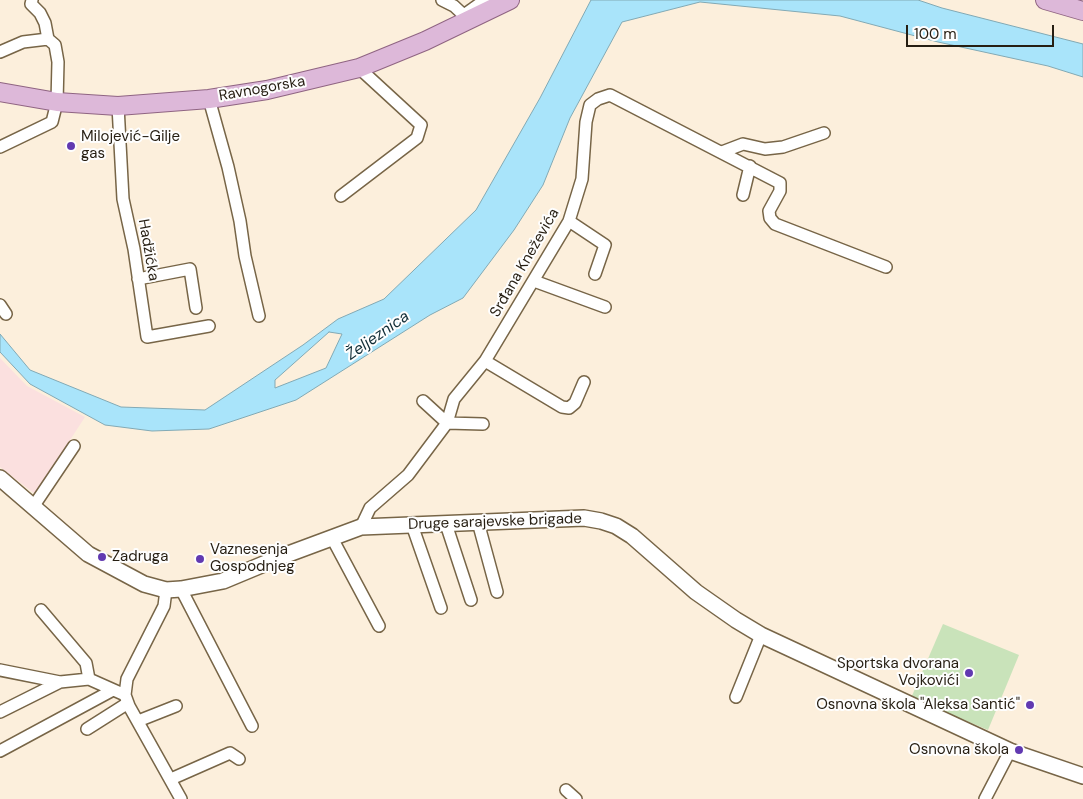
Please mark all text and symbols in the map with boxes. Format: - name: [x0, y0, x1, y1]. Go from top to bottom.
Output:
- scale bar: [908, 15, 1056, 47]
- text: 100 m: [914, 24, 957, 44]
- street label: Ravnogorska: [217, 73, 307, 105]
- place label: Milojević-Gilje gas: [81, 128, 180, 163]
- marker: Milojević-Gilje gas: [65, 140, 77, 152]
- street label: Srđana Kneževića: [487, 206, 563, 320]
- street label: Hadžićka: [134, 218, 162, 282]
- water label: Željeznica: [343, 307, 413, 365]
- street label: Druge sarajevske brigade: [408, 510, 582, 534]
- place label: Vaznesenja Gospodnjeg: [210, 541, 295, 576]
- place label: Zadruga: [112, 548, 168, 566]
- marker: Zadruga: [96, 551, 108, 563]
- marker: Vaznesenja Gospodnjeg: [194, 553, 206, 565]
- place label: Sportska dvorana Vojkovići: [837, 655, 959, 690]
- marker: Sportska dvorana Vojkovići: [963, 667, 975, 679]
- place label: Osnovna škola "Aleksa Santić": [816, 696, 1020, 714]
- marker: Osnovna škola "Aleksa Santić": [1024, 699, 1036, 711]
- place label: Osnovna škola: [909, 741, 1009, 759]
- marker: Osnovna škola: [1013, 744, 1025, 756]

